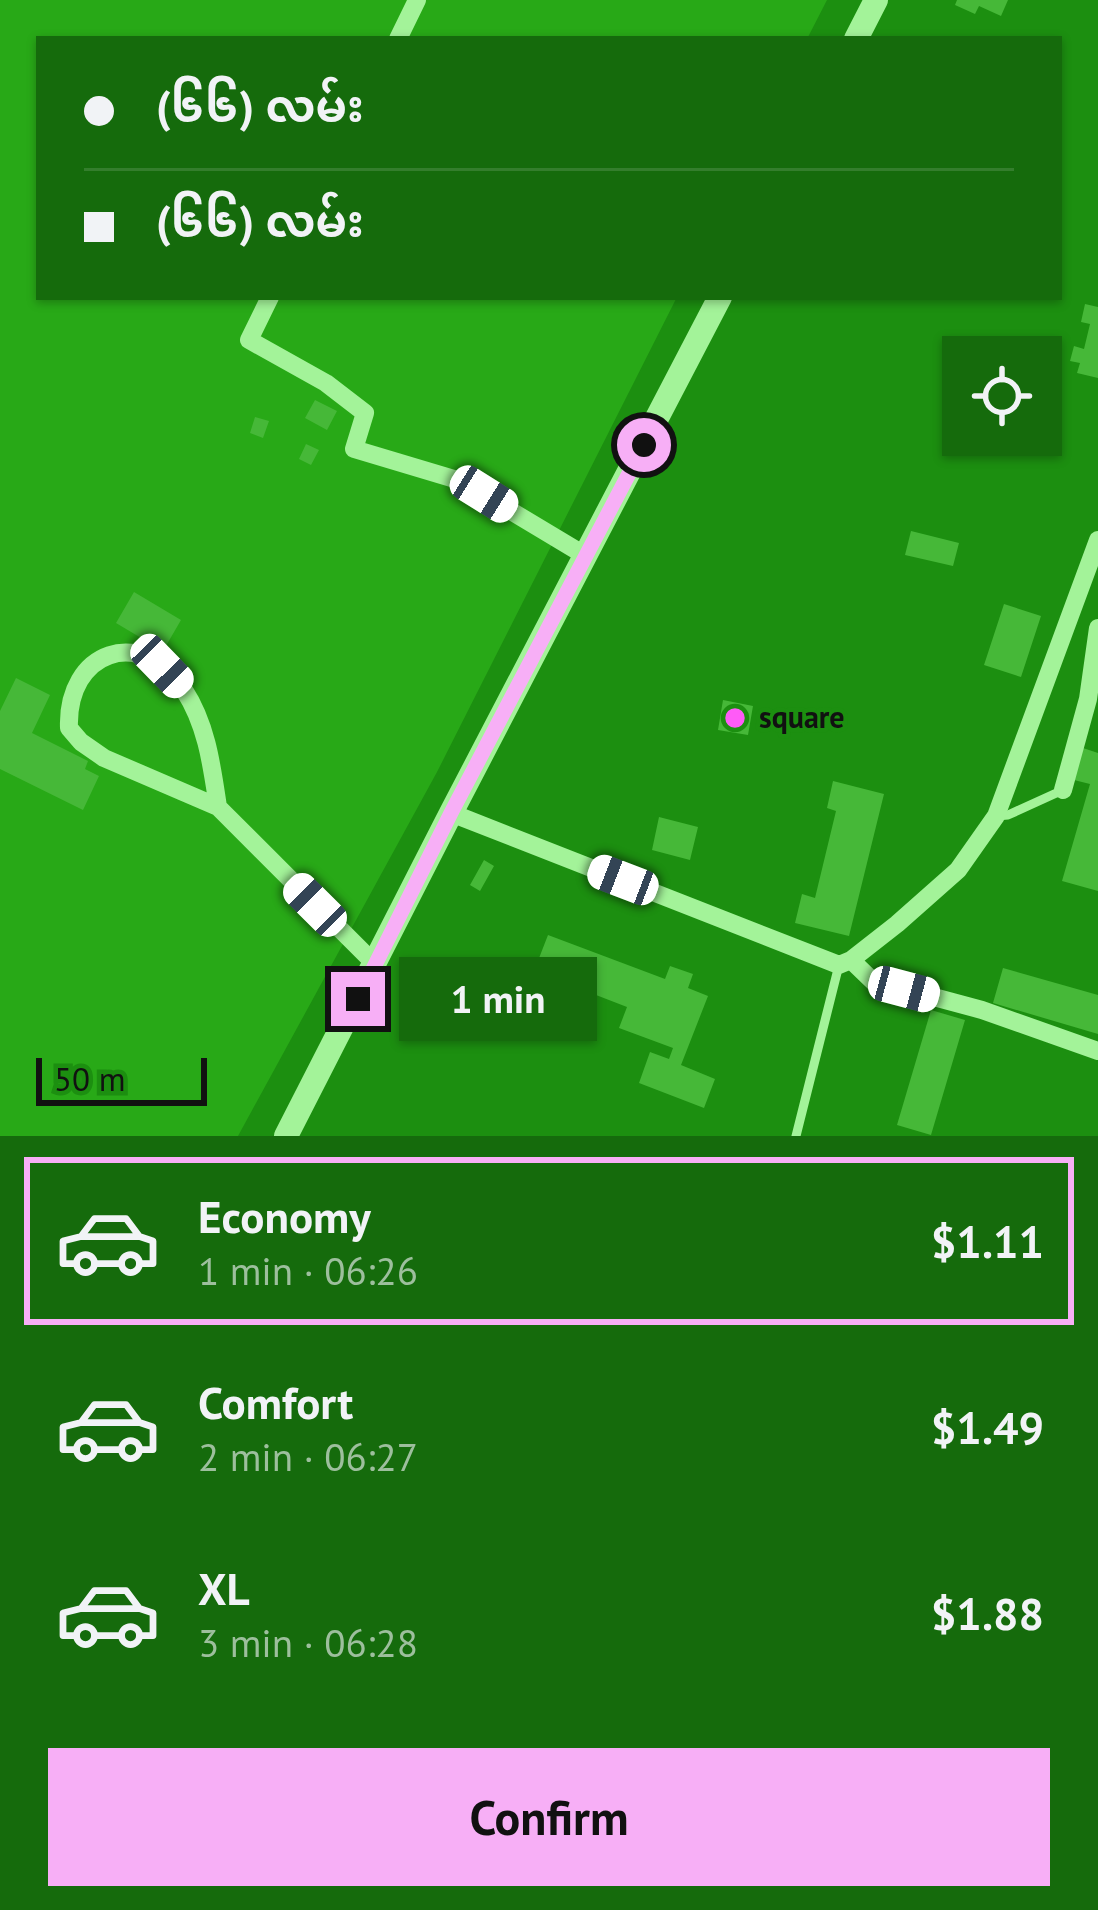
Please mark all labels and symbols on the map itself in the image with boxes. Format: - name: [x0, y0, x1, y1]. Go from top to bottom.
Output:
- route start: [617, 418, 671, 472]
- car: [444, 460, 524, 528]
- car: [124, 628, 200, 704]
- place label: square: [759, 697, 845, 736]
- marker: square: [722, 705, 748, 731]
- car: [583, 850, 663, 910]
- car: [277, 867, 353, 943]
- callout: 1 min: [400, 957, 598, 1041]
- car: [865, 962, 943, 1016]
- route end: [331, 972, 385, 1026]
- scale bar: [36, 1052, 207, 1105]

